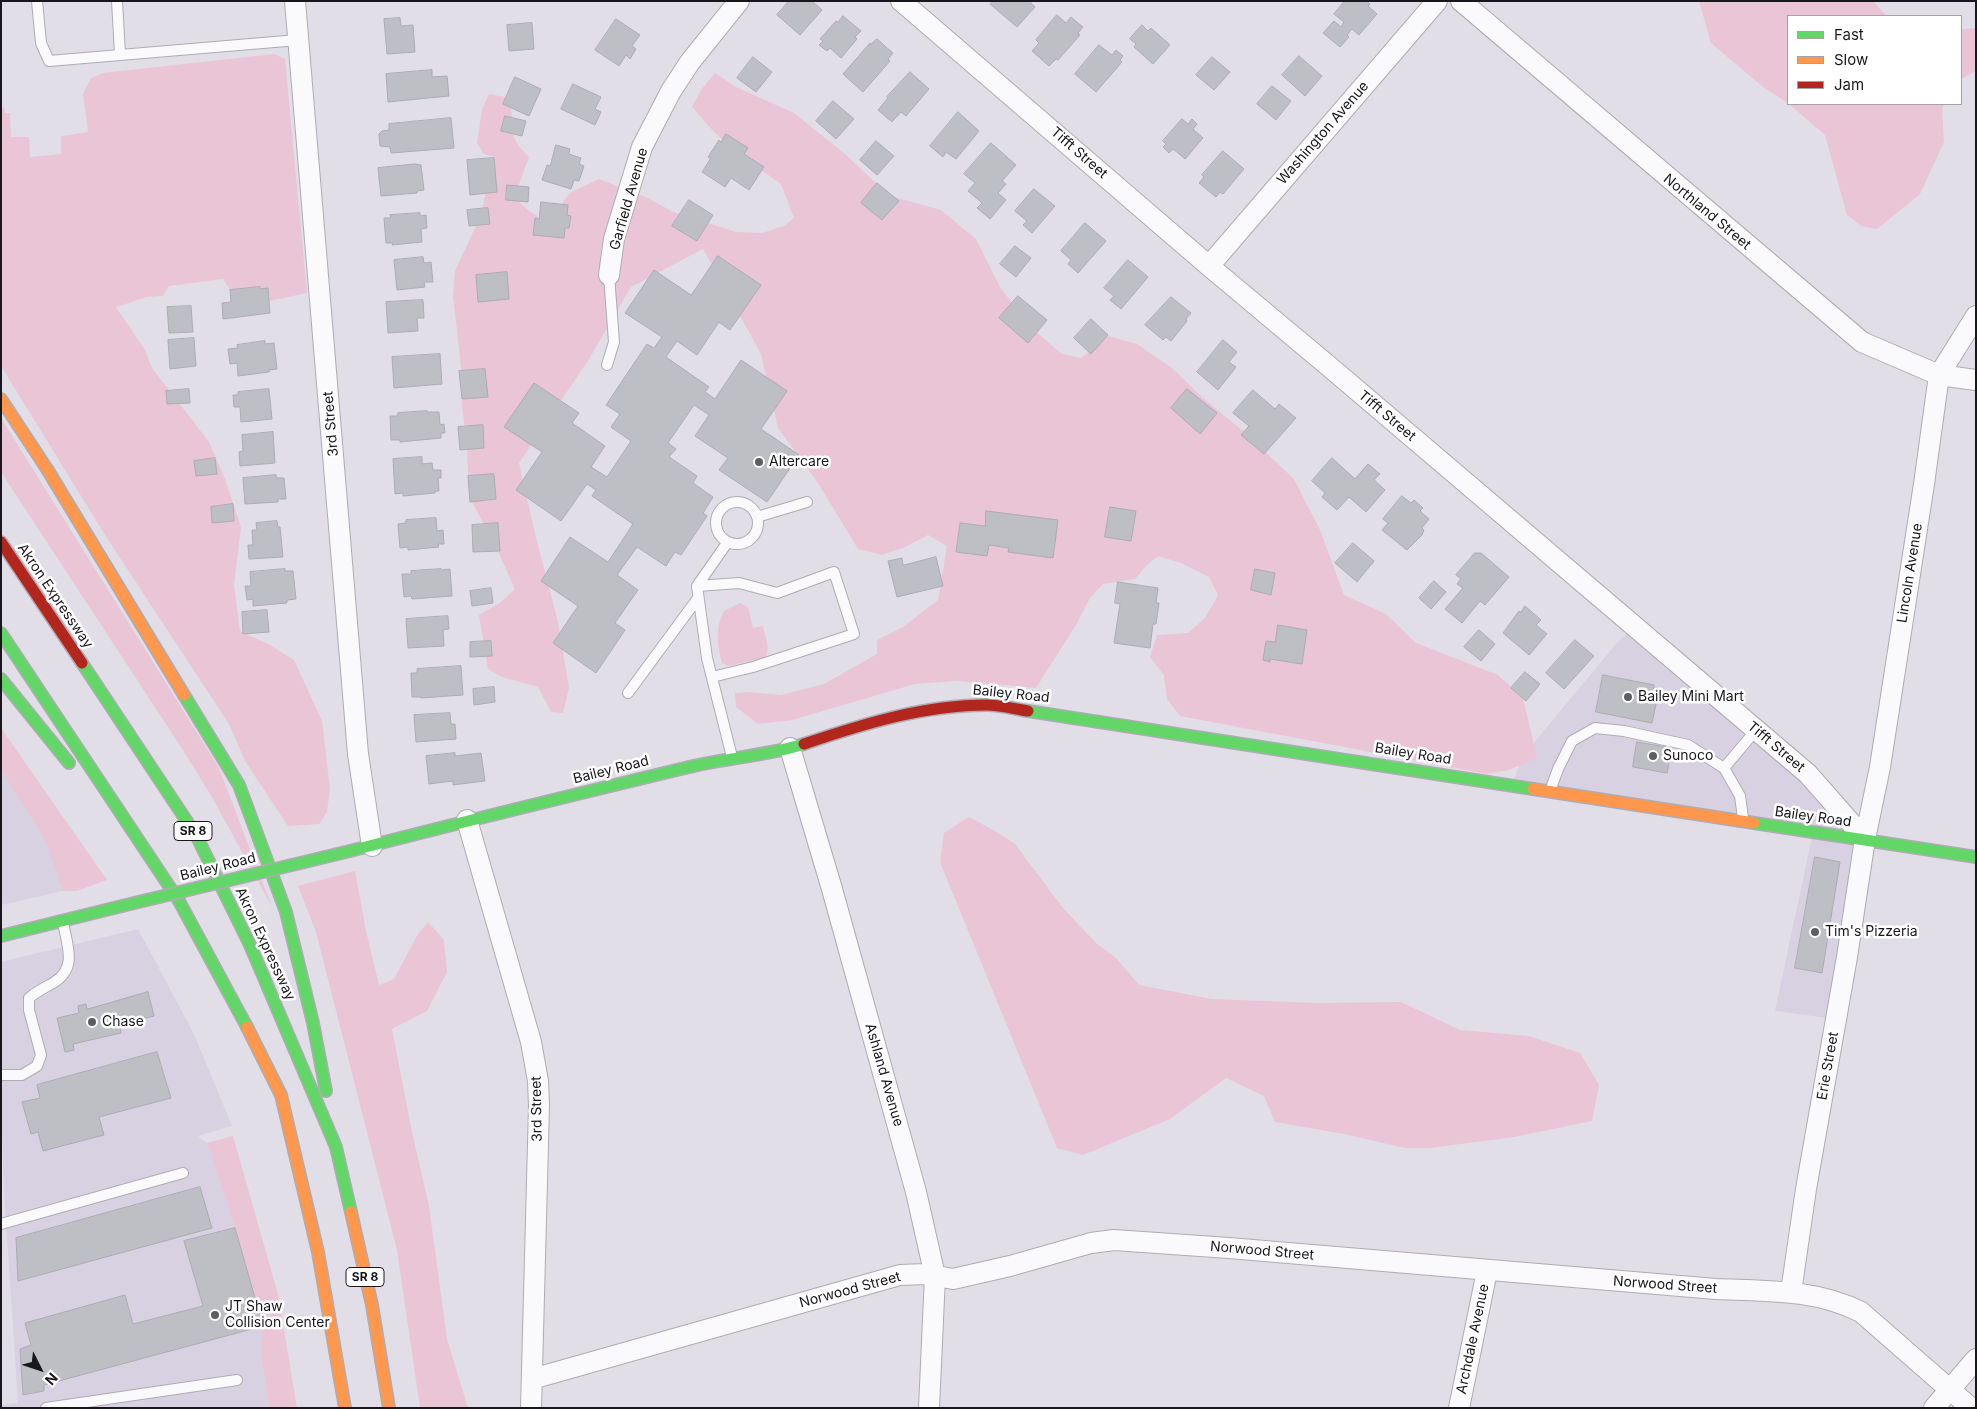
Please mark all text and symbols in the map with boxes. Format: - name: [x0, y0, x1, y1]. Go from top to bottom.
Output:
- legend: [1787, 15, 1962, 105]
- text: Fast: [1834, 25, 1864, 44]
- text: Slow: [1834, 50, 1868, 69]
- text: Jam: [1834, 75, 1864, 94]
- street label: Washington Avenue: [1274, 78, 1372, 188]
- street label: Tifft Street: [1047, 124, 1111, 182]
- street label: Garfield Avenue: [606, 146, 652, 252]
- street label: Northland Street: [1660, 171, 1754, 253]
- street label: Tifft Street: [1355, 387, 1419, 445]
- street label: 3rd Street: [320, 391, 342, 457]
- place label: Altercare: [769, 454, 829, 470]
- marker: Altercare: [753, 456, 765, 468]
- street label: Lincoln Avenue: [1894, 522, 1926, 624]
- street label: Akron Expressway: [14, 540, 96, 652]
- street label: Bailey Road: [972, 682, 1050, 706]
- place label: Bailey Mini Mart: [1638, 689, 1744, 705]
- marker: Bailey Mini Mart: [1622, 691, 1634, 703]
- street label: Tifft Street: [1744, 718, 1808, 776]
- street label: Bailey Road: [1374, 740, 1452, 768]
- place label: Sunoco: [1663, 748, 1713, 764]
- marker: Sunoco: [1647, 750, 1659, 762]
- street label: Bailey Road: [571, 753, 651, 787]
- street label: Bailey Road: [1774, 803, 1852, 831]
- road number: SR 8: [174, 821, 212, 840]
- street label: Bailey Road: [178, 850, 258, 884]
- street label: Akron Expressway: [231, 885, 299, 1003]
- place label: Tim's Pizzeria: [1825, 924, 1918, 940]
- marker: Tim's Pizzeria: [1809, 926, 1821, 938]
- place label: Chase: [102, 1014, 144, 1030]
- marker: Chase: [86, 1016, 98, 1028]
- street label: Ashland Avenue: [861, 1021, 907, 1129]
- street label: Erie Street: [1814, 1031, 1842, 1101]
- street label: 3rd Street: [528, 1076, 546, 1142]
- street label: Norwood Street: [1209, 1238, 1315, 1264]
- road number: SR 8: [346, 1268, 384, 1286]
- street label: Norwood Street: [797, 1268, 903, 1312]
- street label: Norwood Street: [1612, 1273, 1718, 1297]
- street label: Archdale Avenue: [1453, 1282, 1493, 1396]
- place label: JT Shaw Collision Center: [225, 1299, 330, 1331]
- marker: JT Shaw Collision Center: [209, 1309, 221, 1321]
- north arrow: [15, 1344, 65, 1394]
- text: N: [42, 1370, 62, 1389]

